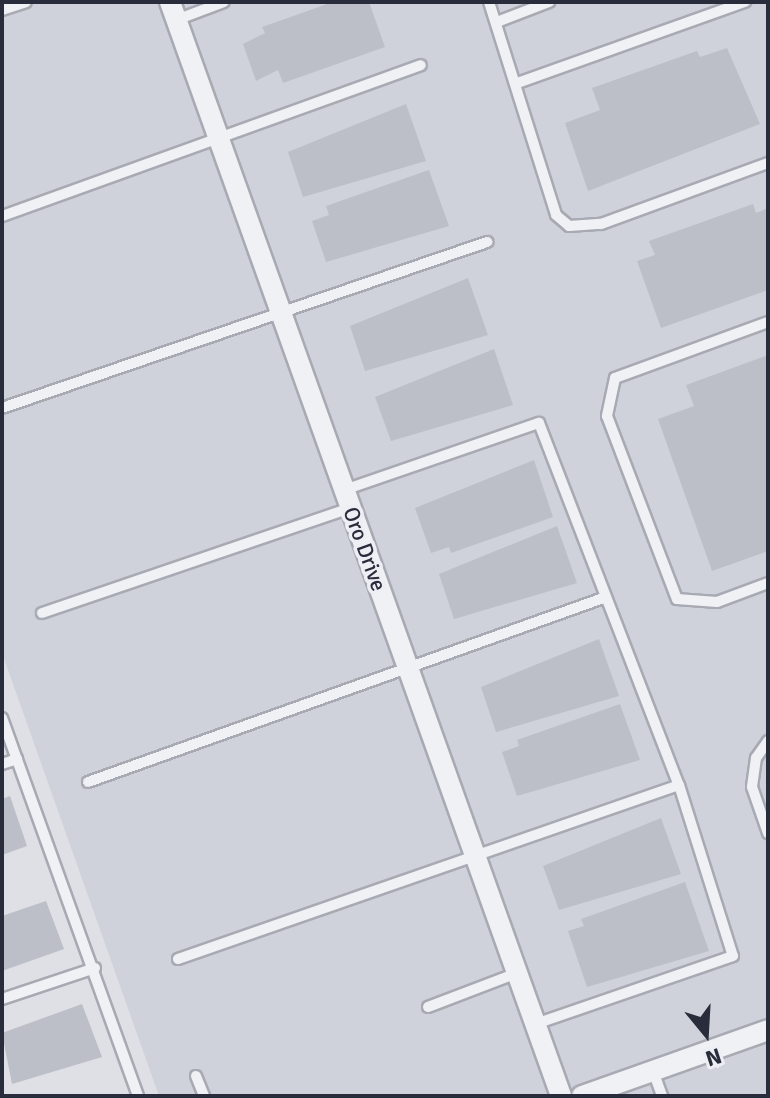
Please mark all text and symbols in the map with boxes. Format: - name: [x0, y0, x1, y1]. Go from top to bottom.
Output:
- street label: Oro Drive: [338, 503, 392, 595]
- north arrow: [666, 994, 746, 1074]
- text: N: [702, 1042, 725, 1073]

